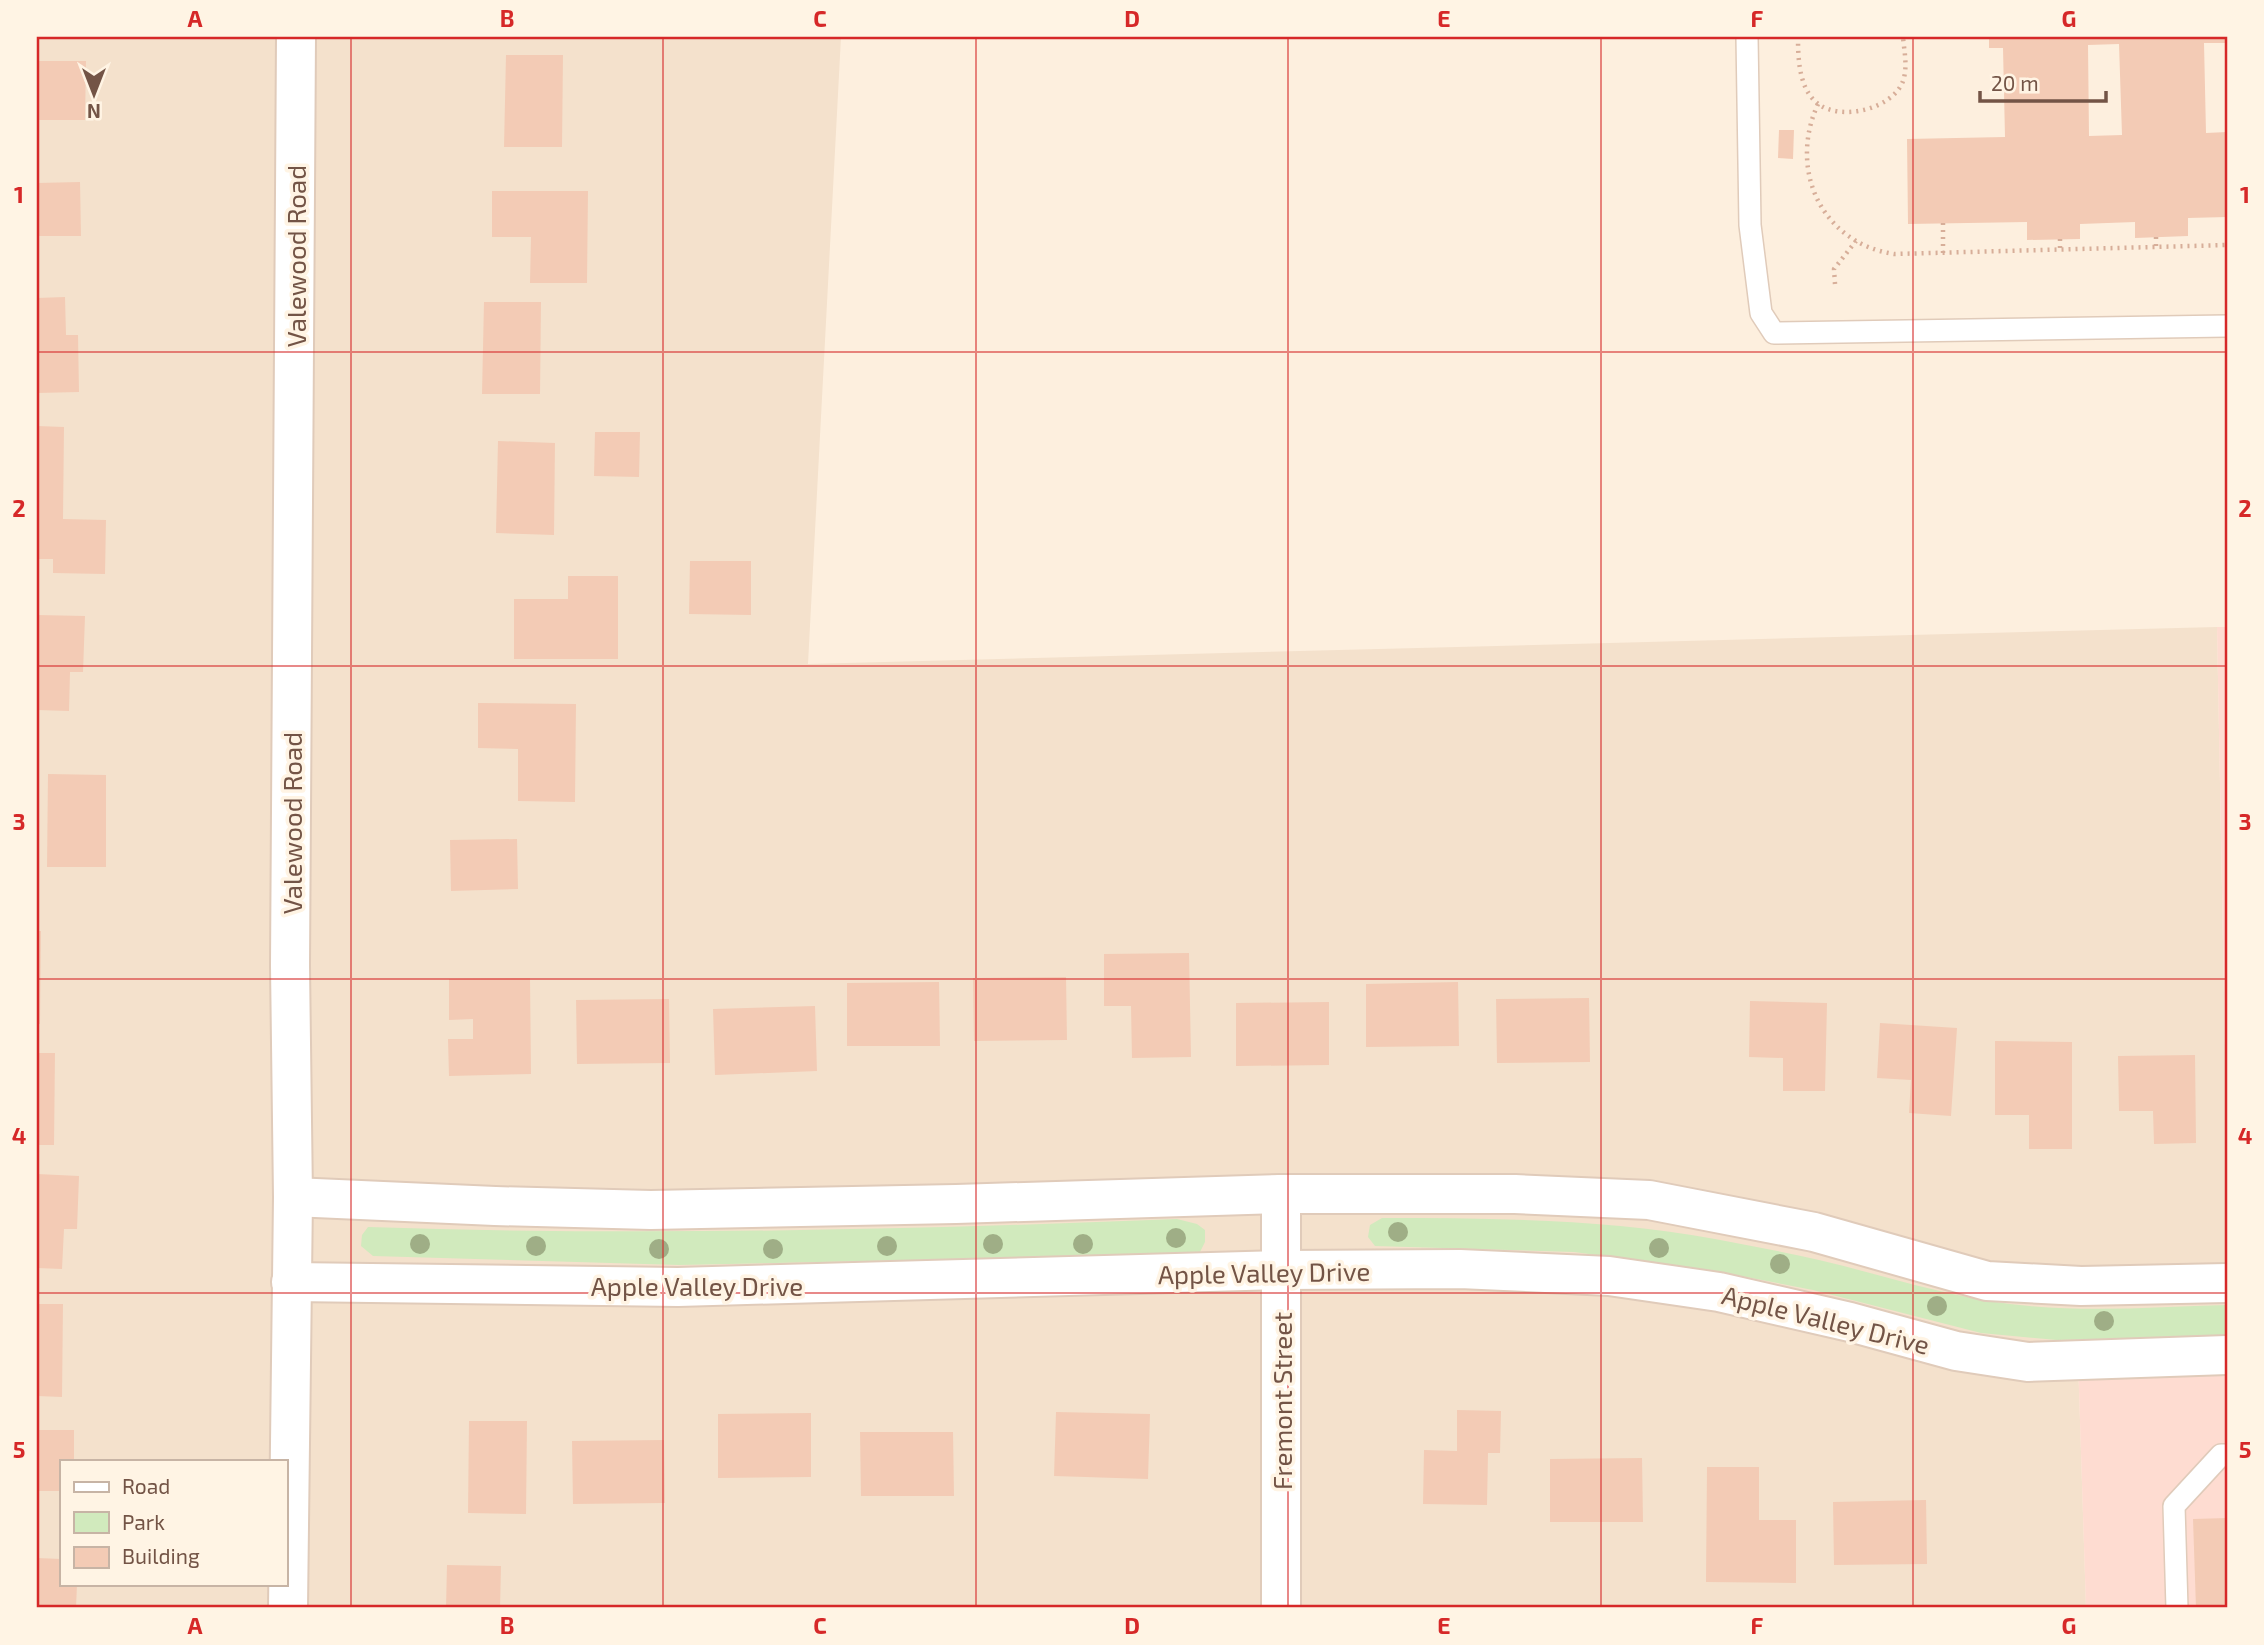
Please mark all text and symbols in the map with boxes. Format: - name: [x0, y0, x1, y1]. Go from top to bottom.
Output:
- text: A: [187, 4, 203, 32]
- text: B: [500, 4, 514, 32]
- text: C: [813, 4, 827, 32]
- text: D: [1124, 4, 1140, 32]
- text: E: [1437, 4, 1451, 32]
- text: F: [1751, 4, 1764, 32]
- text: G: [2062, 4, 2076, 32]
- north arrow: [60, 60, 130, 130]
- scale bar: [1980, 60, 2106, 104]
- text: 20 m: [1991, 70, 2039, 95]
- text: N: [87, 100, 101, 123]
- street label: Valewood Road: [280, 165, 311, 347]
- text: 1: [14, 180, 24, 208]
- text: 1: [2240, 180, 2250, 208]
- text: 2: [12, 494, 26, 522]
- text: 2: [2238, 494, 2252, 522]
- street label: Valewood Road: [276, 732, 307, 914]
- text: 3: [12, 807, 26, 835]
- text: 3: [2238, 807, 2252, 835]
- text: 4: [12, 1121, 26, 1149]
- text: 4: [2238, 1121, 2252, 1149]
- street label: Apple Valley Drive: [1157, 1255, 1371, 1289]
- street label: Apple Valley Drive: [591, 1270, 803, 1301]
- street label: Apple Valley Drive: [1719, 1278, 1933, 1360]
- street label: Fremont Street: [1266, 1312, 1297, 1490]
- text: 5: [13, 1435, 25, 1463]
- text: 5: [2239, 1435, 2251, 1463]
- legend: [60, 1460, 287, 1586]
- text: Road: [122, 1473, 170, 1498]
- text: Park: [122, 1509, 165, 1534]
- text: Building: [122, 1543, 200, 1568]
- text: A: [187, 1611, 203, 1639]
- text: B: [500, 1611, 514, 1639]
- text: C: [813, 1611, 827, 1639]
- text: D: [1124, 1611, 1140, 1639]
- text: E: [1437, 1611, 1451, 1639]
- text: F: [1751, 1611, 1764, 1639]
- text: G: [2062, 1611, 2076, 1639]

